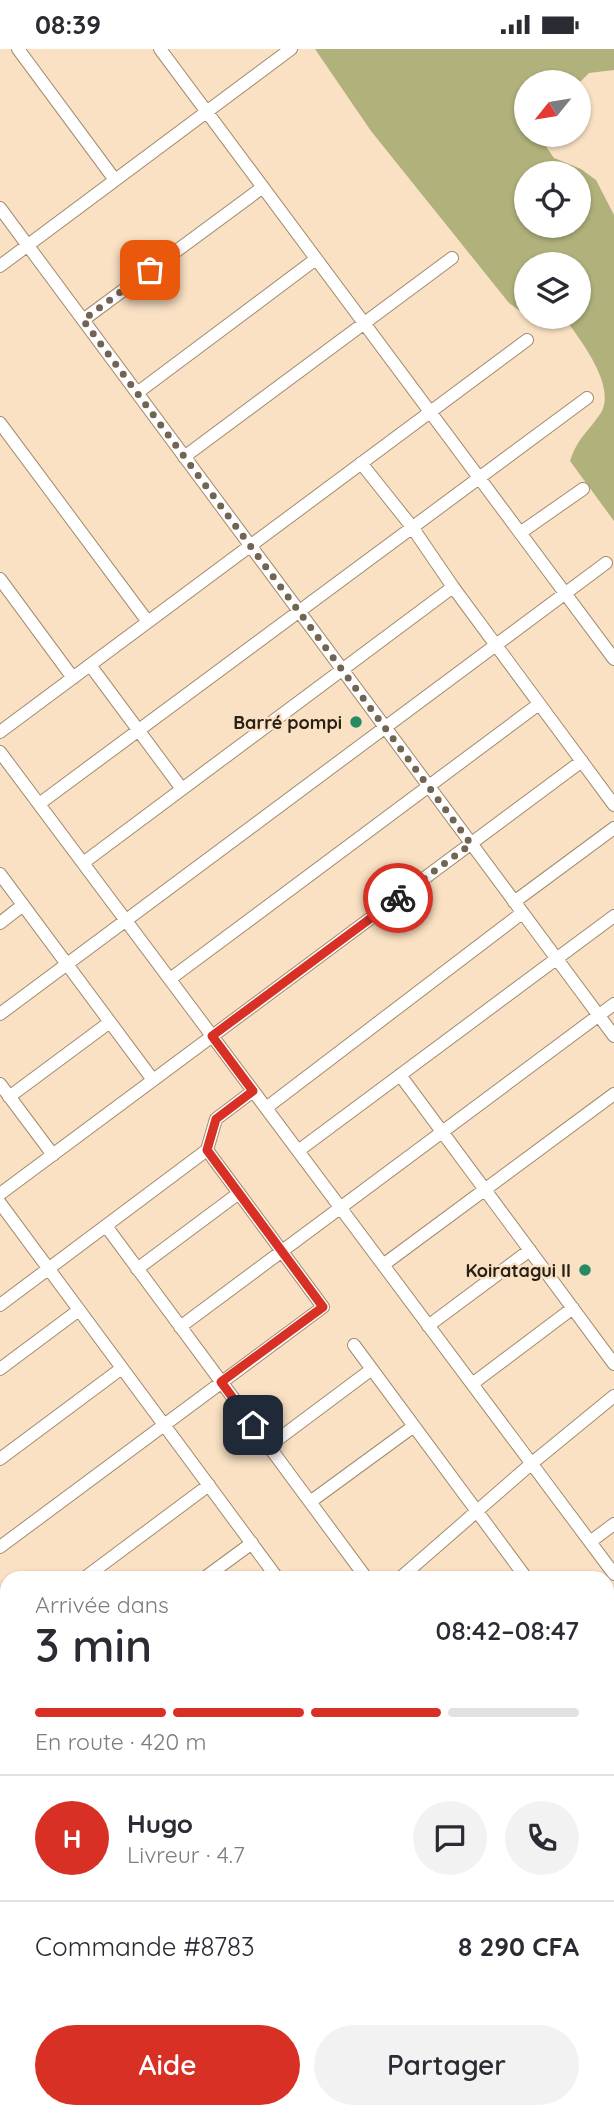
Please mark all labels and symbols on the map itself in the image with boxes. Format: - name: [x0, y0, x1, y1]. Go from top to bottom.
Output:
- north arrow: [514, 70, 592, 147]
- pin: [120, 240, 180, 300]
- place label: Barré pompi: [233, 711, 342, 734]
- marker: Barré pompi: [348, 714, 364, 730]
- courier: [363, 863, 433, 933]
- place label: Koiratagui II: [465, 1259, 571, 1282]
- marker: Koiratagui II: [577, 1262, 593, 1278]
- pin: [223, 1395, 283, 1455]

